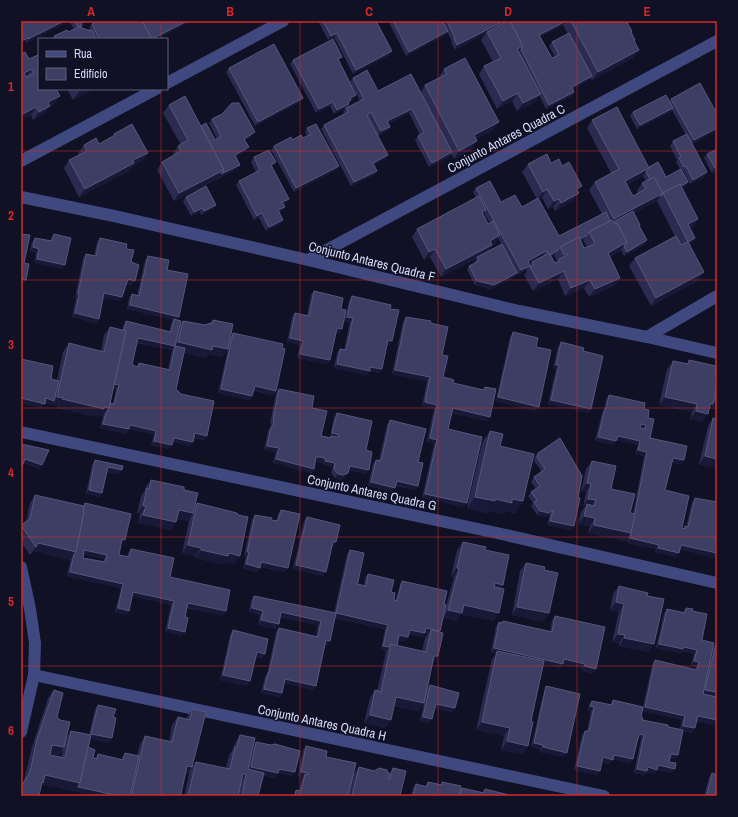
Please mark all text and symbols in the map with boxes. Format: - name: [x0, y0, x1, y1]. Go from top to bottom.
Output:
- text: A: [87, 3, 95, 20]
- text: B: [226, 3, 234, 20]
- text: C: [365, 3, 373, 20]
- text: D: [504, 3, 512, 20]
- text: E: [643, 3, 651, 20]
- legend: [38, 38, 168, 90]
- text: Rua: [74, 46, 93, 62]
- text: Edifício: [74, 66, 107, 82]
- text: 1: [8, 78, 14, 95]
- street label: Conjunto Antares Quadra C: [444, 100, 568, 177]
- text: 2: [8, 207, 14, 224]
- street label: Conjunto Antares Quadra F: [307, 238, 437, 286]
- text: 3: [8, 336, 14, 353]
- text: 4: [8, 464, 14, 481]
- street label: Conjunto Antares Quadra G: [306, 470, 438, 514]
- text: 5: [8, 593, 14, 610]
- street label: Conjunto Antares Quadra H: [256, 701, 388, 744]
- text: 6: [8, 722, 14, 739]

